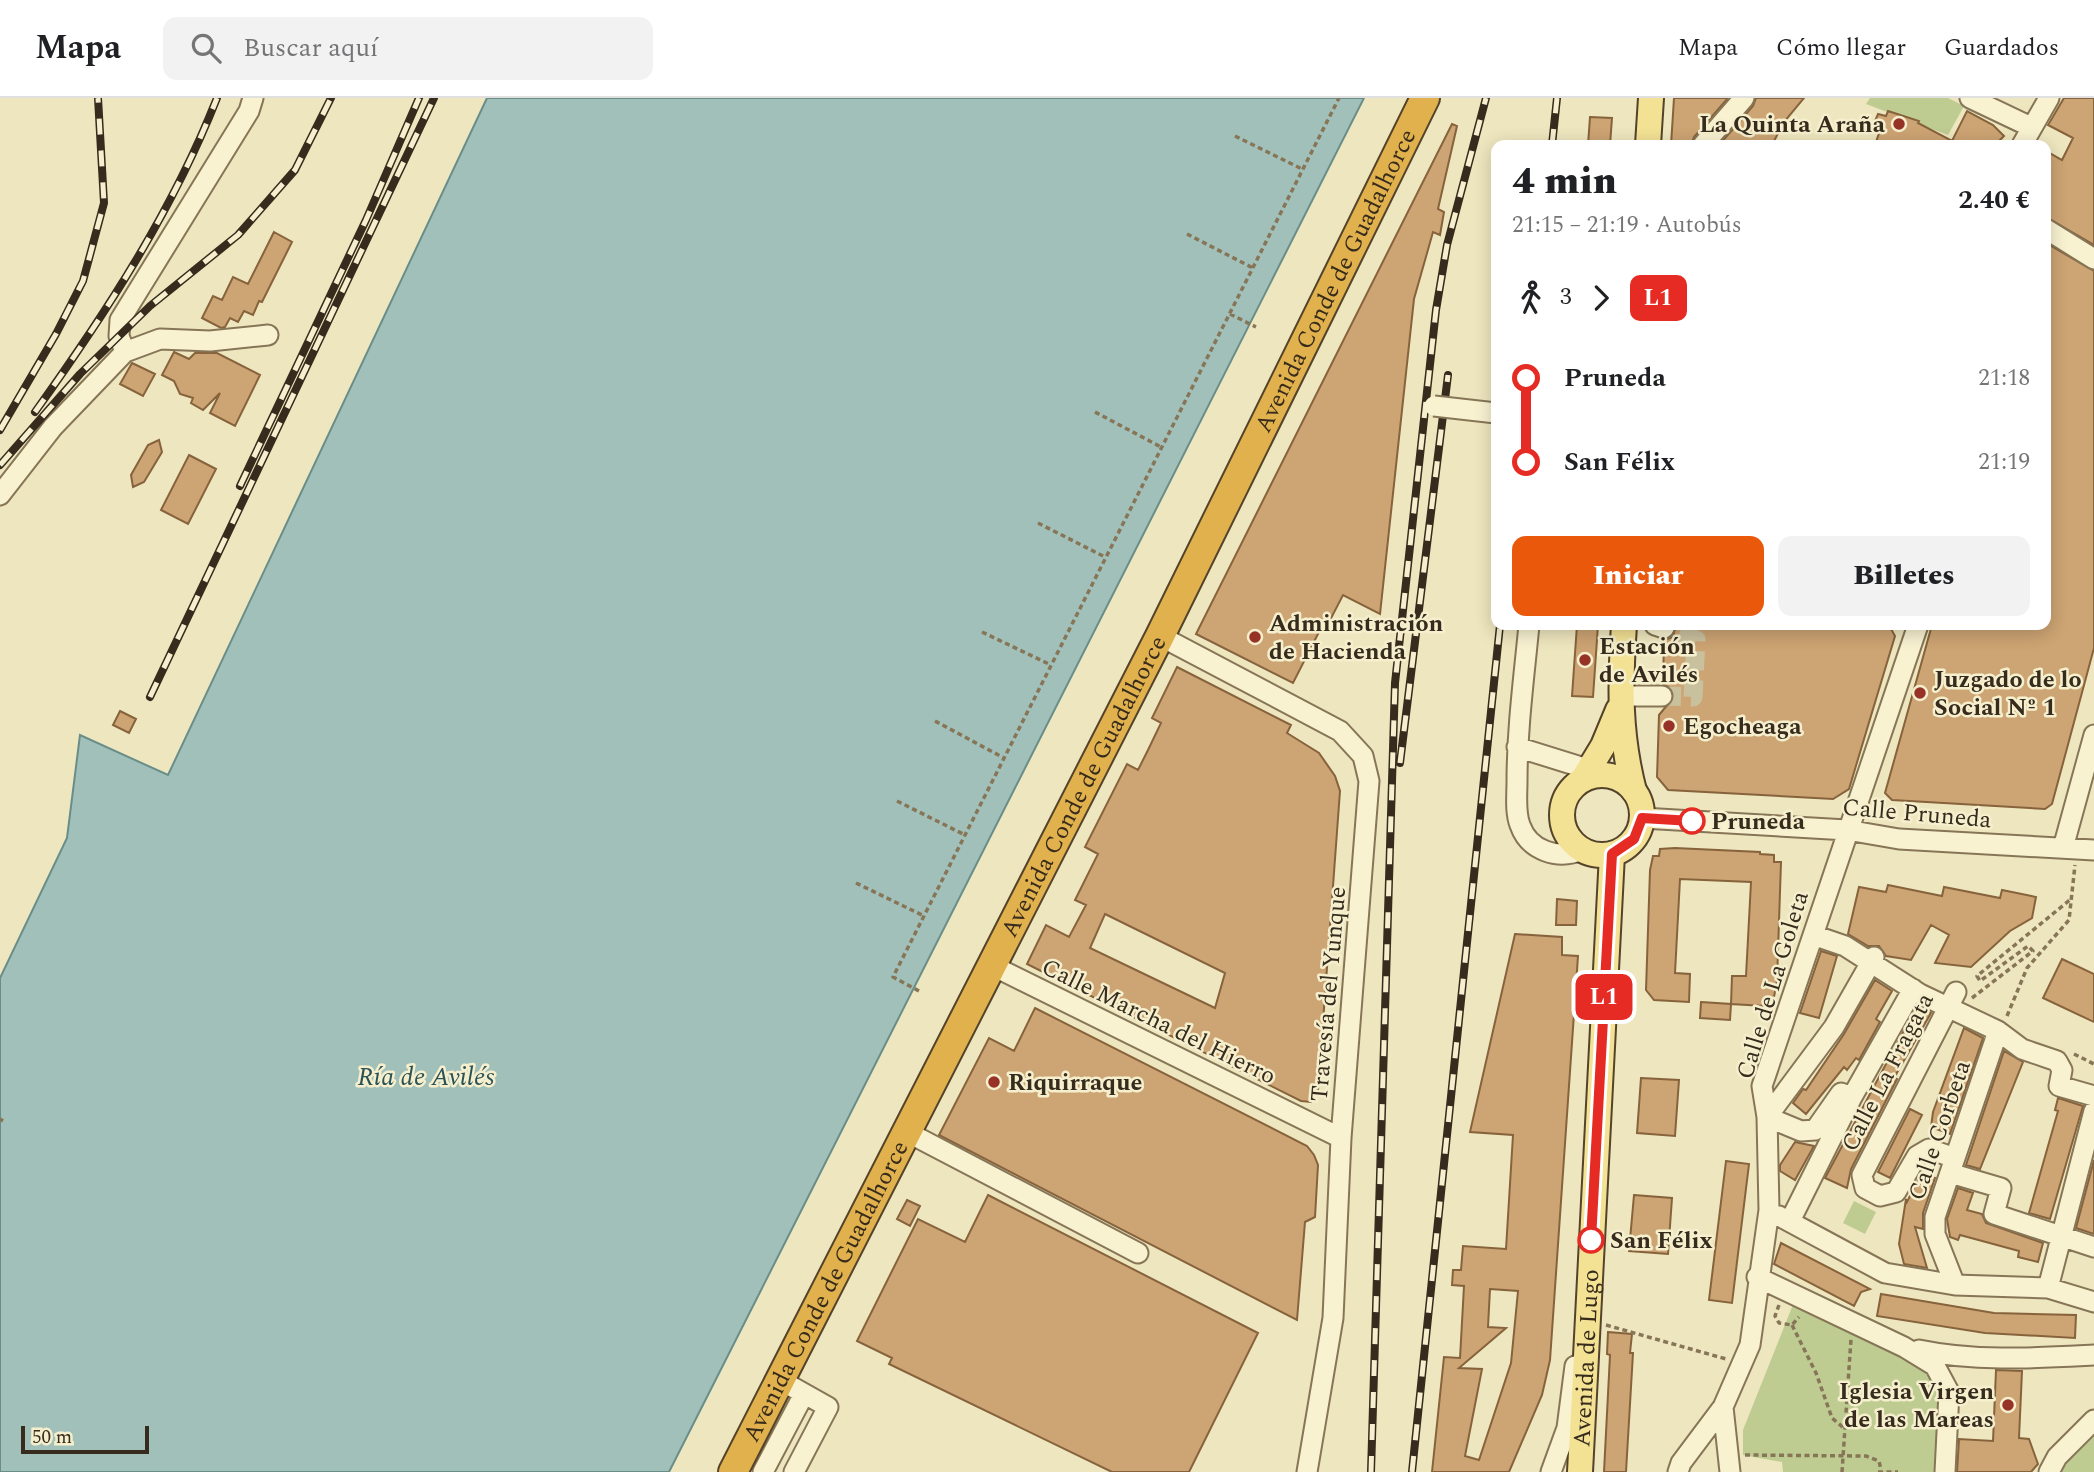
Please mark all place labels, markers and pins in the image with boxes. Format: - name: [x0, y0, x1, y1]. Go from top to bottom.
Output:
- place label: La Quinta Araña: [1699, 107, 1886, 143]
- marker: La Quinta Araña: [1891, 116, 1907, 132]
- place label: Administración de Hacienda: [1269, 606, 1444, 670]
- marker: Administración de Hacienda: [1247, 629, 1263, 645]
- place label: Estación de Avilés: [1599, 629, 1698, 693]
- marker: Estación de Avilés: [1577, 652, 1593, 668]
- place label: Juzgado de lo Social Nº 1: [1934, 662, 2082, 726]
- marker: Juzgado de lo Social Nº 1: [1912, 685, 1928, 701]
- place label: Egocheaga: [1683, 709, 1802, 745]
- marker: Egocheaga: [1661, 718, 1677, 734]
- place label: Pruneda: [1711, 804, 1806, 840]
- marker: Pruneda: [1679, 808, 1705, 834]
- place label: Riquirraque: [1008, 1065, 1142, 1101]
- marker: Riquirraque: [986, 1074, 1002, 1090]
- place label: San Félix: [1610, 1223, 1713, 1259]
- marker: San Félix: [1578, 1227, 1604, 1253]
- place label: Iglesia Virgen de las Mareas: [1839, 1374, 1994, 1438]
- marker: Iglesia Virgen de las Mareas: [2000, 1397, 2016, 1413]

